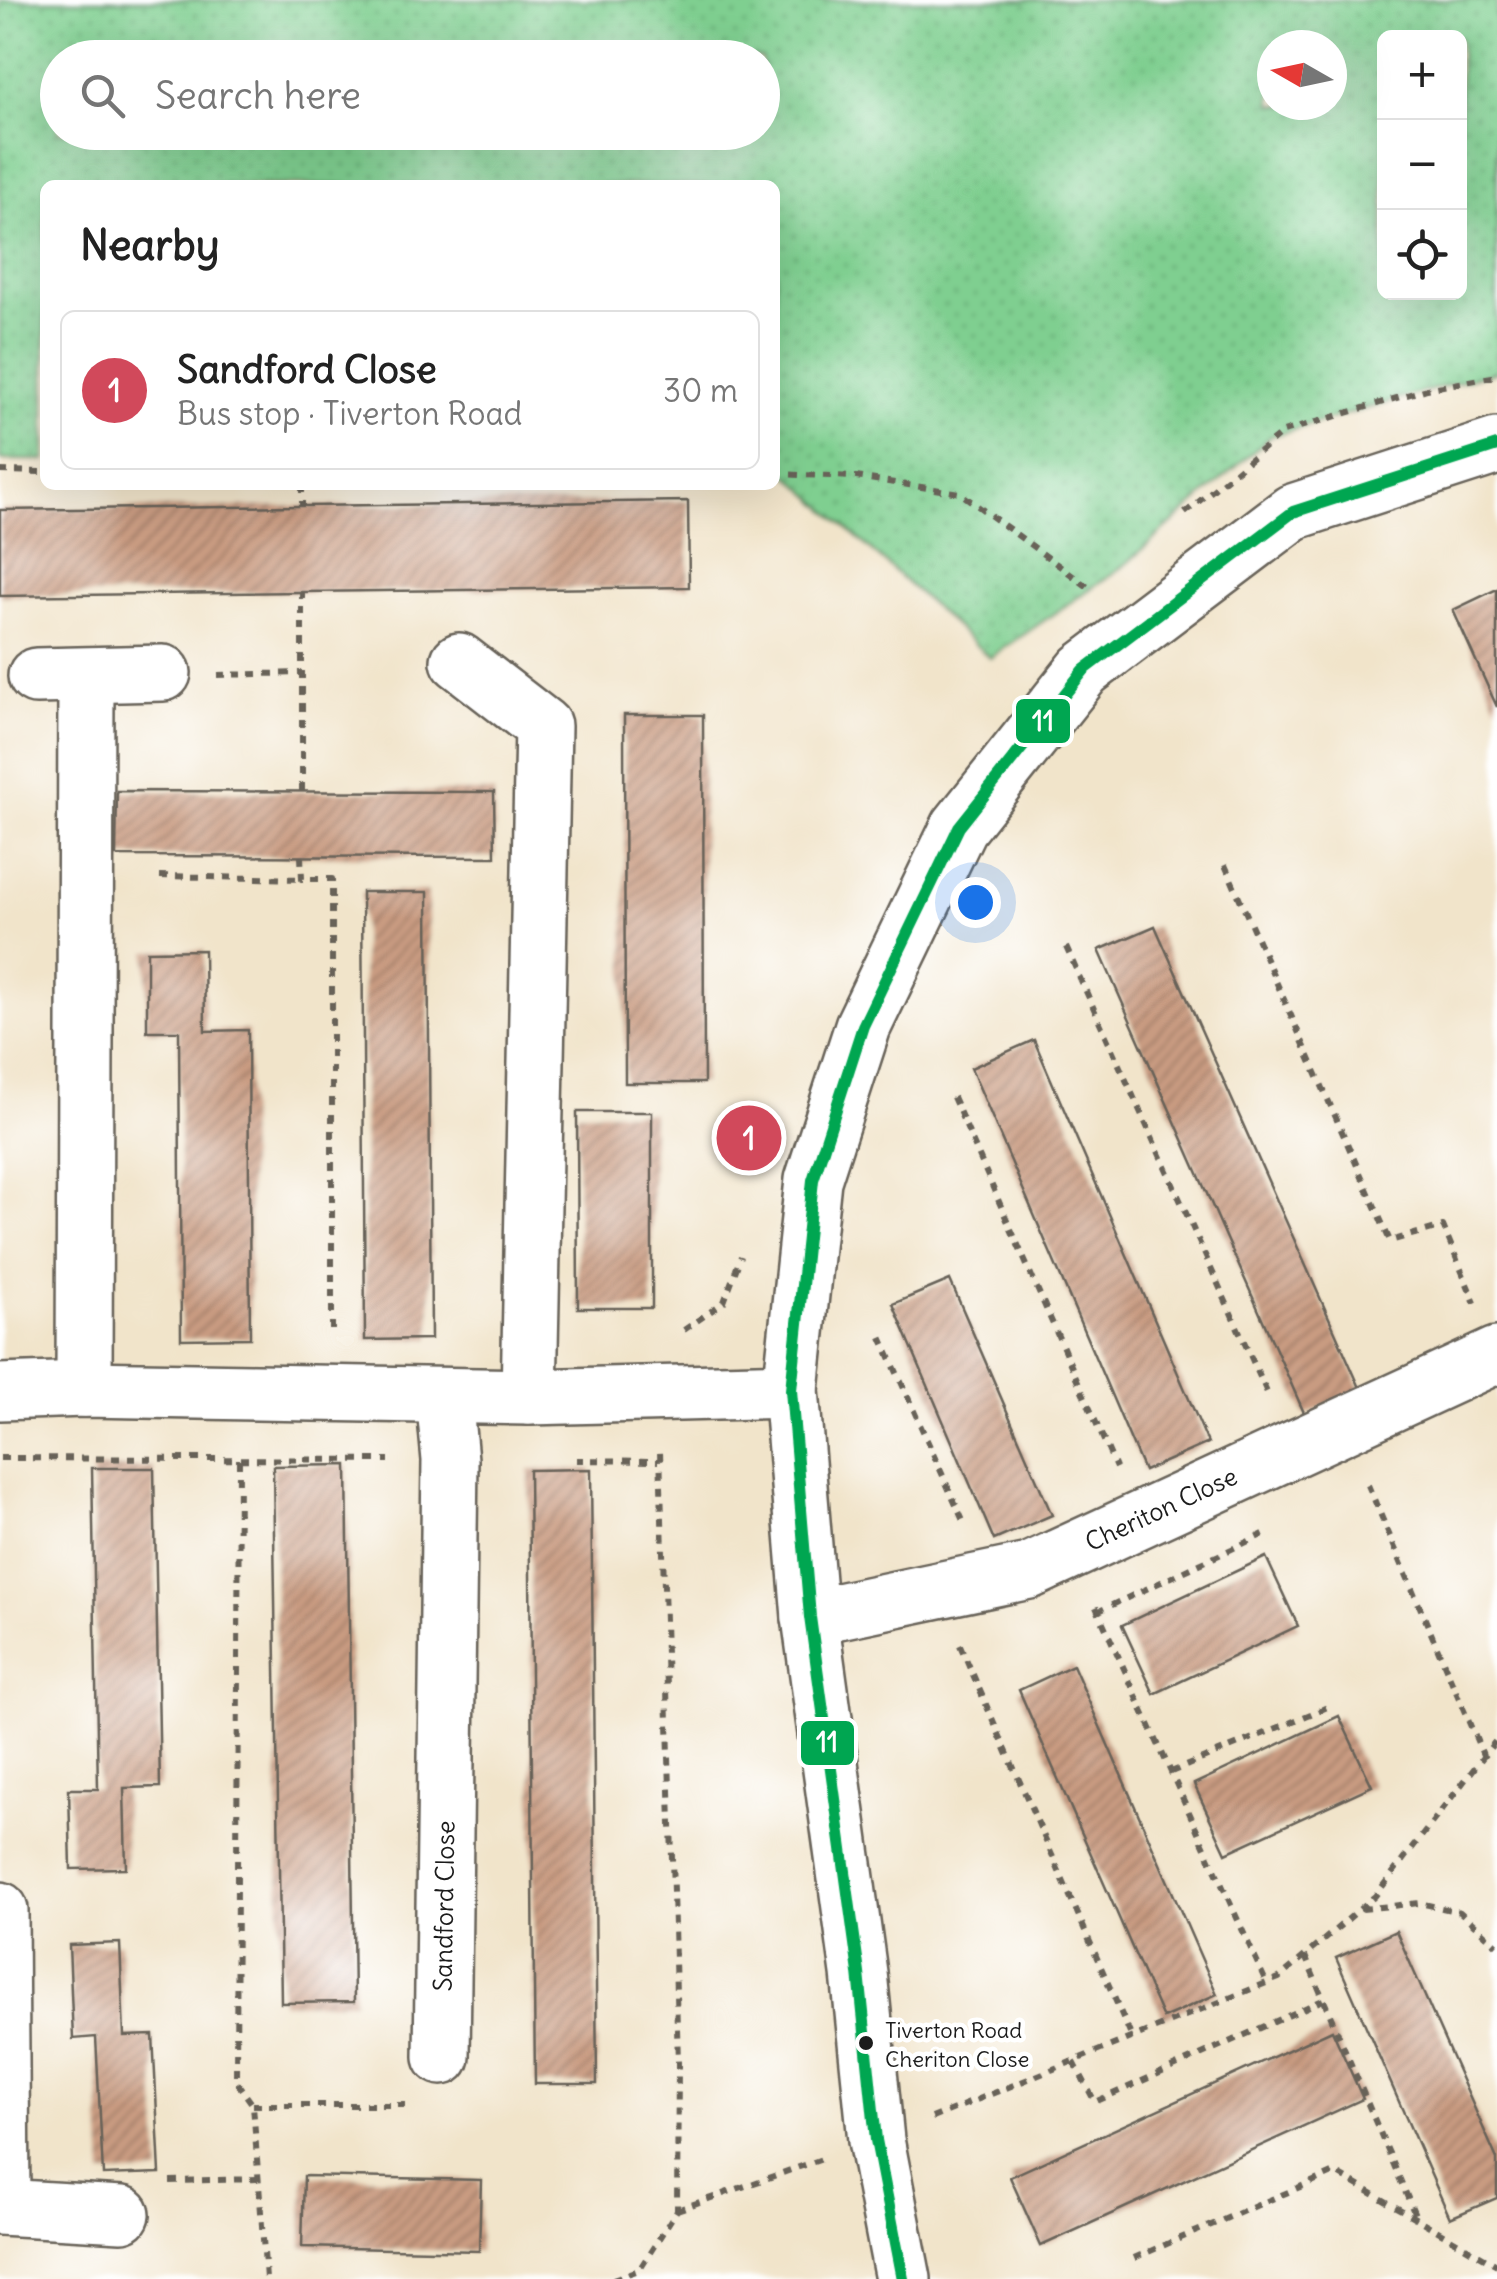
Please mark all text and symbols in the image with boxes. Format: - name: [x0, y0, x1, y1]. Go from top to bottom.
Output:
- north arrow: [1257, 30, 1347, 120]
- map controls: [1377, 30, 1467, 300]
- button: +: [1377, 30, 1467, 120]
- search box: [40, 40, 780, 150]
- icon: search: [75, 68, 130, 123]
- text: Search here: [155, 72, 361, 119]
- button: −: [1377, 120, 1467, 210]
- button: locate: [1377, 210, 1467, 300]
- text: Nearby: [80, 219, 219, 271]
- text: Sandford Close: [177, 346, 437, 393]
- text: 1: [108, 370, 121, 411]
- text: 30 m: [663, 370, 738, 411]
- text: Bus stop · Tiverton Road: [177, 393, 522, 434]
- line badge: 11: [1014, 697, 1072, 745]
- text: 11: [1032, 703, 1054, 739]
- your location: [950, 877, 1001, 928]
- pin: 1: [716, 1100, 782, 1176]
- street label: Cheriton Close: [1080, 1460, 1242, 1558]
- line badge: 11: [799, 1719, 856, 1767]
- text: 11: [816, 1724, 838, 1760]
- street label: Sandford Close: [427, 1820, 461, 1992]
- place label: Tiverton Road Cheriton Close: [885, 2016, 1029, 2073]
- marker: Tiverton Road Cheriton Close: [856, 2033, 876, 2053]

